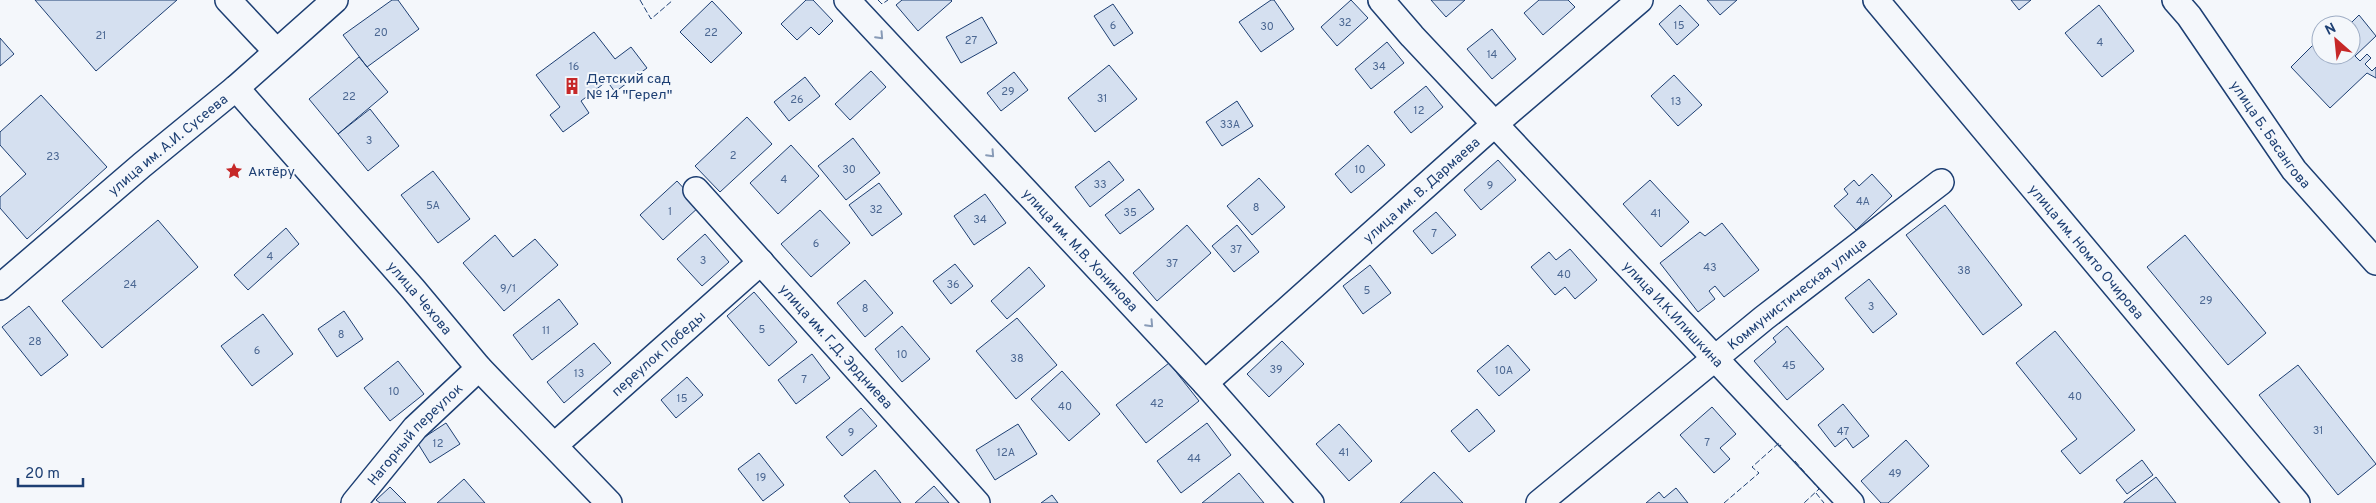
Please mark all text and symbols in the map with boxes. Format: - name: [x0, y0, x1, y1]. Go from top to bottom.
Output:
- north arrow: [2311, 15, 2361, 65]
- house number: 32: [1338, 16, 1352, 30]
- house number: 6: [1110, 19, 1116, 33]
- house number: 15: [1674, 19, 1685, 33]
- house number: 30: [1260, 20, 1274, 34]
- text: N: [2322, 20, 2339, 40]
- house number: 20: [374, 26, 388, 40]
- house number: 22: [704, 26, 718, 40]
- house number: 21: [96, 29, 106, 43]
- one-way arrow: [874, 30, 883, 39]
- house number: 27: [965, 34, 977, 48]
- house number: 4: [2097, 36, 2104, 50]
- house number: 14: [1487, 48, 1498, 62]
- house number: 16: [569, 60, 579, 74]
- house number: 34: [1372, 60, 1386, 74]
- place label: Детский сад № 14 "Герел": [586, 71, 672, 104]
- building icon: Детский сад № 14 "Герел": [562, 76, 582, 96]
- street label: улица Б. Басангова: [2226, 78, 2313, 193]
- house number: 29: [1001, 85, 1015, 99]
- house number: 22: [342, 90, 356, 104]
- street label: улица им. А.И. Сусеева: [105, 91, 232, 200]
- house number: 31: [1097, 92, 1107, 106]
- house number: 26: [790, 93, 804, 107]
- house number: 13: [1671, 95, 1681, 109]
- house number: 12: [1414, 104, 1424, 118]
- house number: 33А: [1220, 118, 1240, 132]
- house number: 3: [366, 134, 372, 148]
- street label: улица им. В. Дармаева: [1360, 134, 1484, 247]
- house number: 2: [730, 149, 736, 163]
- one-way arrow: [985, 149, 994, 158]
- house number: 23: [46, 150, 60, 164]
- place icon: Актёру: [224, 161, 244, 181]
- house number: 30: [842, 163, 856, 177]
- house number: 10: [1354, 163, 1366, 177]
- place label: Актёру: [248, 164, 295, 181]
- house number: 4: [781, 173, 788, 187]
- house number: 33: [1093, 178, 1107, 192]
- house number: 9: [1487, 179, 1493, 193]
- street label: улица им. Номто Очирова: [2024, 182, 2147, 323]
- street label: улица им. М.В. Хонинова: [1018, 186, 1141, 316]
- house number: 4А: [1856, 195, 1870, 209]
- house number: 5А: [426, 199, 440, 213]
- house number: 8: [1253, 201, 1259, 215]
- house number: 32: [869, 203, 883, 217]
- house number: 1: [668, 205, 672, 219]
- house number: 35: [1123, 206, 1137, 220]
- house number: 41: [1651, 207, 1661, 221]
- house number: 34: [973, 213, 987, 227]
- house number: 7: [1431, 227, 1437, 241]
- street label: Коммунистическая улица: [1725, 235, 1870, 354]
- house number: 6: [813, 237, 819, 251]
- house number: 37: [1230, 243, 1242, 257]
- house number: 4: [267, 250, 274, 264]
- house number: 3: [700, 254, 706, 268]
- house number: 37: [1166, 257, 1178, 271]
- street label: улица И.К.Илишкина: [1618, 258, 1726, 372]
- street label: улица Чехова: [383, 259, 455, 339]
- house number: 43: [1703, 261, 1717, 275]
- house number: 38: [1957, 264, 1971, 278]
- house number: 40: [1557, 268, 1571, 282]
- house number: 24: [123, 278, 137, 292]
- house number: 36: [946, 278, 960, 292]
- street label: улица им. Г.Д. Эрдниева: [775, 281, 896, 413]
- house number: 9/1: [500, 282, 516, 296]
- house number: 5: [1364, 284, 1371, 298]
- house number: 29: [2199, 294, 2213, 308]
- house number: 3: [1868, 300, 1874, 314]
- house number: 8: [862, 302, 868, 316]
- street label: переулок Победы: [609, 308, 710, 401]
- one-way arrow: [1144, 319, 1153, 328]
- house number: 5: [759, 323, 766, 337]
- house number: 11: [542, 324, 550, 338]
- house number: 8: [338, 328, 344, 342]
- house number: 28: [28, 335, 42, 349]
- house number: 6: [254, 344, 260, 358]
- house number: 10: [896, 348, 908, 362]
- house number: 38: [1010, 352, 1024, 366]
- house number: 45: [1782, 359, 1796, 373]
- house number: 39: [1270, 363, 1282, 377]
- house number: 10А: [1495, 364, 1513, 378]
- house number: 13: [574, 367, 584, 381]
- house number: 7: [801, 373, 807, 387]
- street label: Нагорный переулок: [365, 381, 467, 489]
- house number: 10: [388, 385, 400, 399]
- house number: 40: [2068, 390, 2082, 404]
- house number: 15: [677, 392, 688, 406]
- house number: 42: [1150, 397, 1164, 411]
- house number: 40: [1058, 400, 1072, 414]
- house number: 31: [2313, 424, 2323, 438]
- house number: 47: [1837, 425, 1849, 439]
- house number: 9: [848, 426, 854, 440]
- house number: 7: [1704, 436, 1710, 450]
- house number: 12: [433, 437, 443, 451]
- house number: 12А: [997, 446, 1015, 460]
- house number: 41: [1339, 446, 1349, 460]
- house number: 44: [1187, 452, 1201, 466]
- scale bar: [18, 456, 82, 488]
- text: 20 m: [25, 465, 60, 484]
- house number: 49: [1888, 467, 1902, 481]
- house number: 19: [756, 471, 766, 485]

